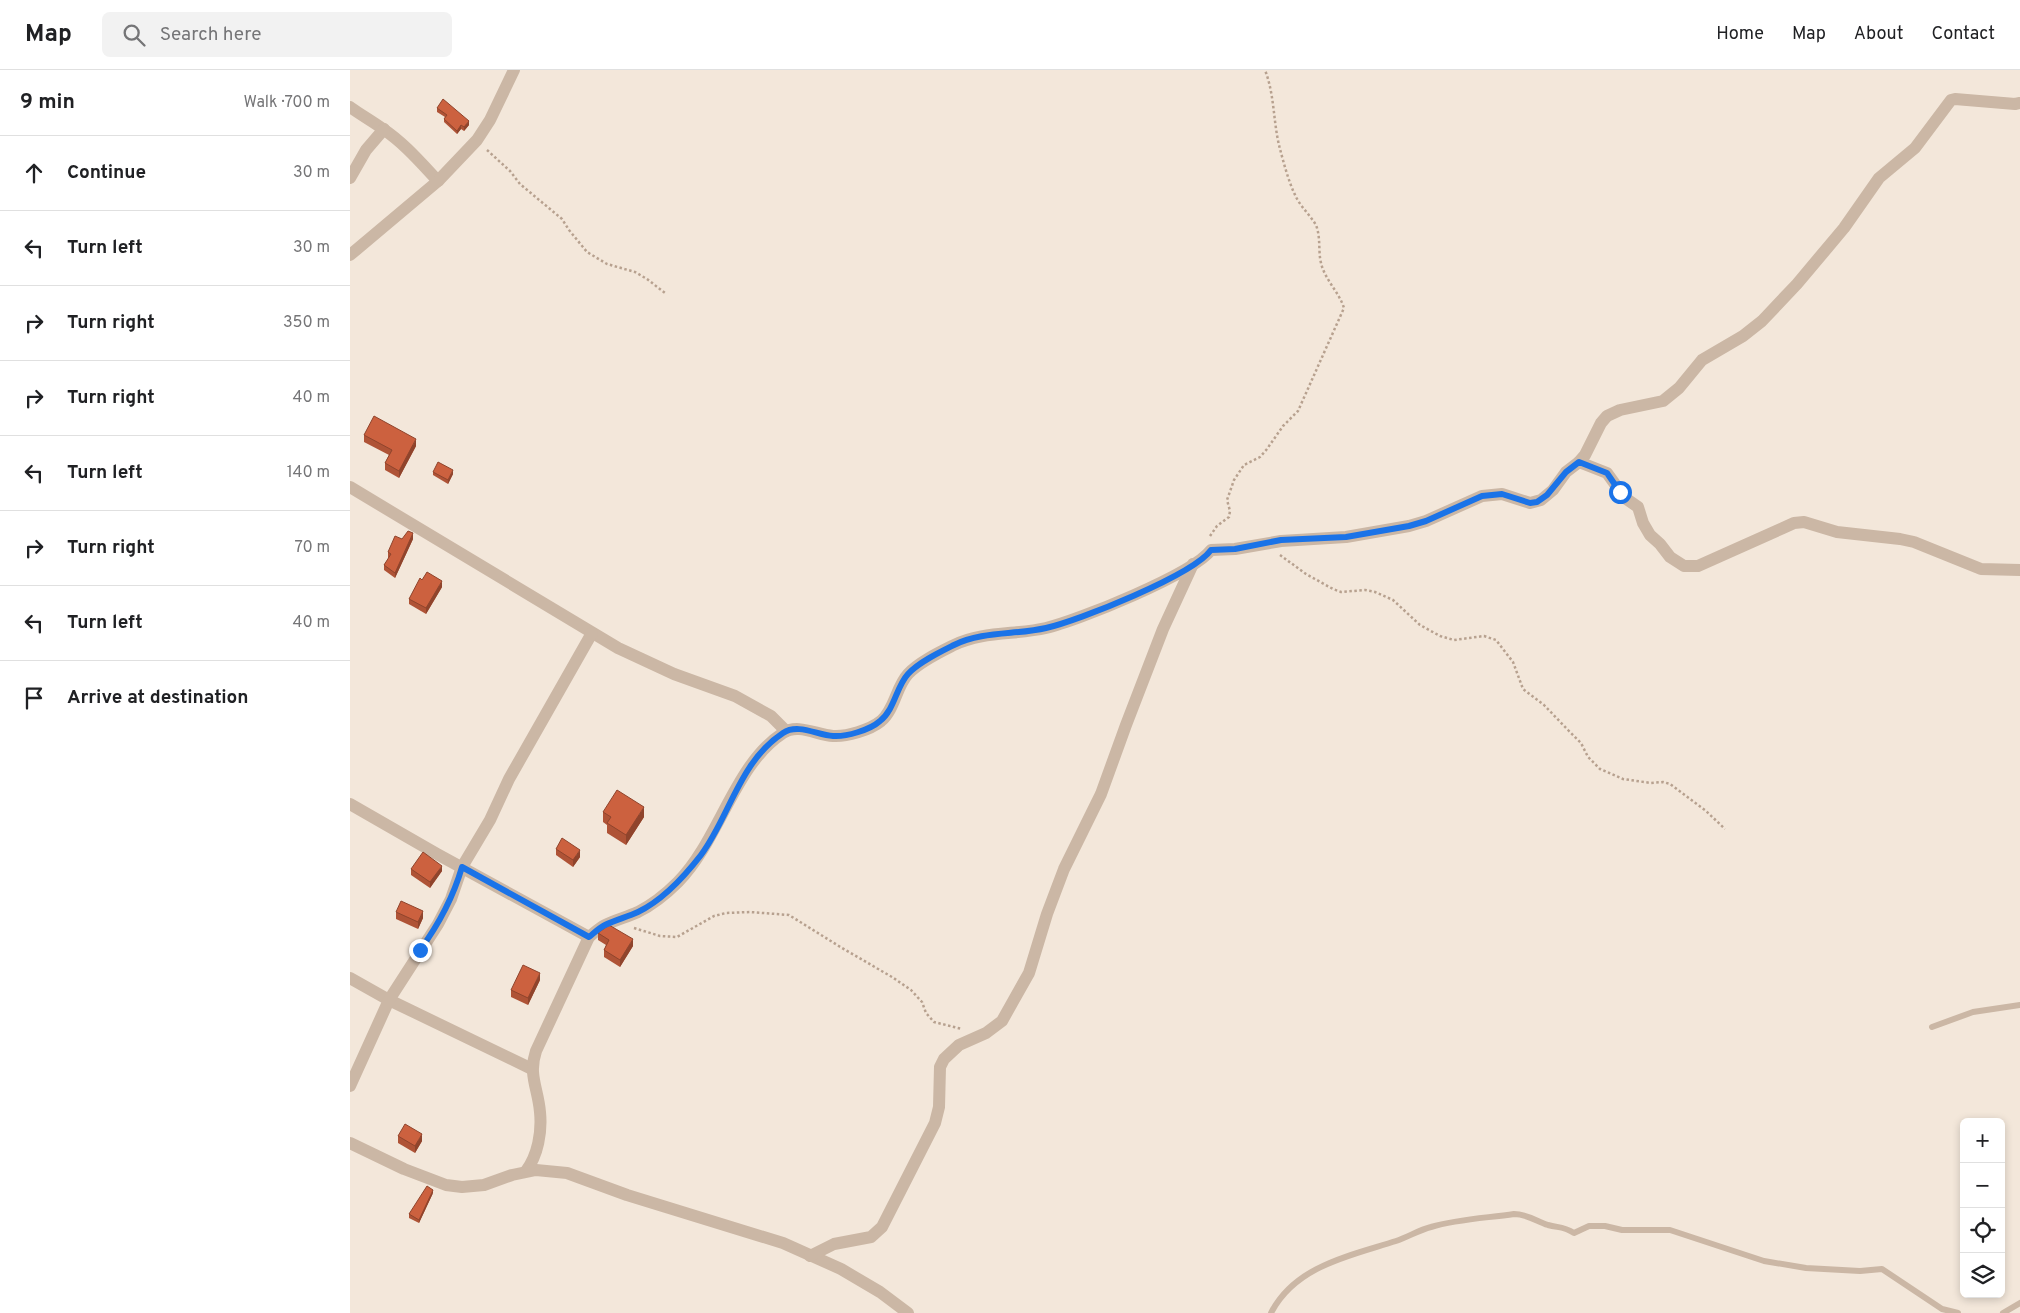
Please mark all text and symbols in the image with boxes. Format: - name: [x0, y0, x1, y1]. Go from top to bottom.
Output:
- search box: [102, 12, 452, 57]
- text: Map: [25, 20, 72, 50]
- icon: search: [120, 21, 148, 49]
- text: Search here: [160, 23, 261, 47]
- text: Home: [1716, 23, 1764, 46]
- text: Map: [1792, 23, 1826, 46]
- text: About: [1854, 23, 1903, 46]
- text: Contact: [1931, 23, 1995, 46]
- text: 9 min: [20, 89, 75, 116]
- text: Walk · 700 m: [243, 93, 330, 113]
- icon: ahead: [20, 159, 48, 187]
- text: Continue: [67, 161, 146, 185]
- text: 30 m: [293, 163, 330, 183]
- icon: left: [20, 234, 48, 262]
- text: Turn left: [67, 236, 143, 260]
- text: 30 m: [293, 238, 330, 258]
- icon: right: [20, 309, 48, 337]
- text: Turn right: [67, 311, 155, 335]
- text: 350 m: [283, 313, 330, 333]
- icon: right: [20, 384, 48, 412]
- text: Turn right: [67, 386, 155, 410]
- text: 40 m: [292, 388, 330, 408]
- icon: left: [20, 459, 48, 487]
- text: Turn left: [67, 461, 143, 485]
- text: 140 m: [287, 463, 330, 483]
- route start: [1609, 481, 1632, 504]
- icon: right: [20, 534, 48, 562]
- text: Turn right: [67, 536, 155, 560]
- text: 70 m: [295, 538, 330, 558]
- icon: left: [20, 609, 48, 637]
- text: Turn left: [67, 611, 143, 635]
- text: 40 m: [292, 613, 330, 633]
- icon: arrive: [20, 684, 48, 712]
- text: Arrive at destination: [67, 686, 248, 710]
- route end: [409, 939, 432, 962]
- map controls: [1960, 1118, 2005, 1298]
- button: +: [1960, 1118, 2005, 1163]
- button: −: [1960, 1163, 2005, 1208]
- button: locate: [1960, 1208, 2005, 1253]
- button: layers: [1960, 1253, 2005, 1298]

